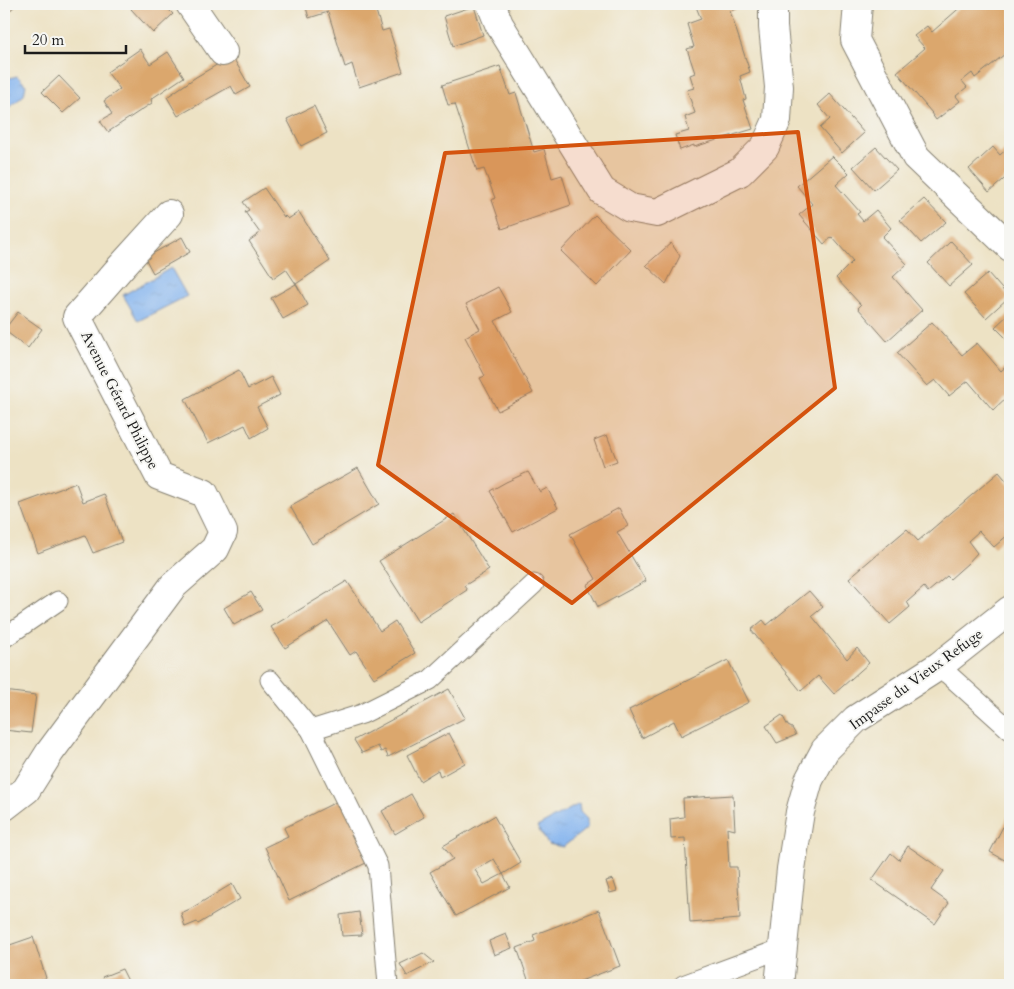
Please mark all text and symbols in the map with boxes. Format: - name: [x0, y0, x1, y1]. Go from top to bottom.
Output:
- scale bar: [25, 22, 126, 54]
- text: 20 m: [32, 30, 64, 50]
- street label: Avenue Gérard Philippe: [76, 327, 164, 473]
- street label: Impasse du Vieux Refuge: [845, 624, 987, 734]

